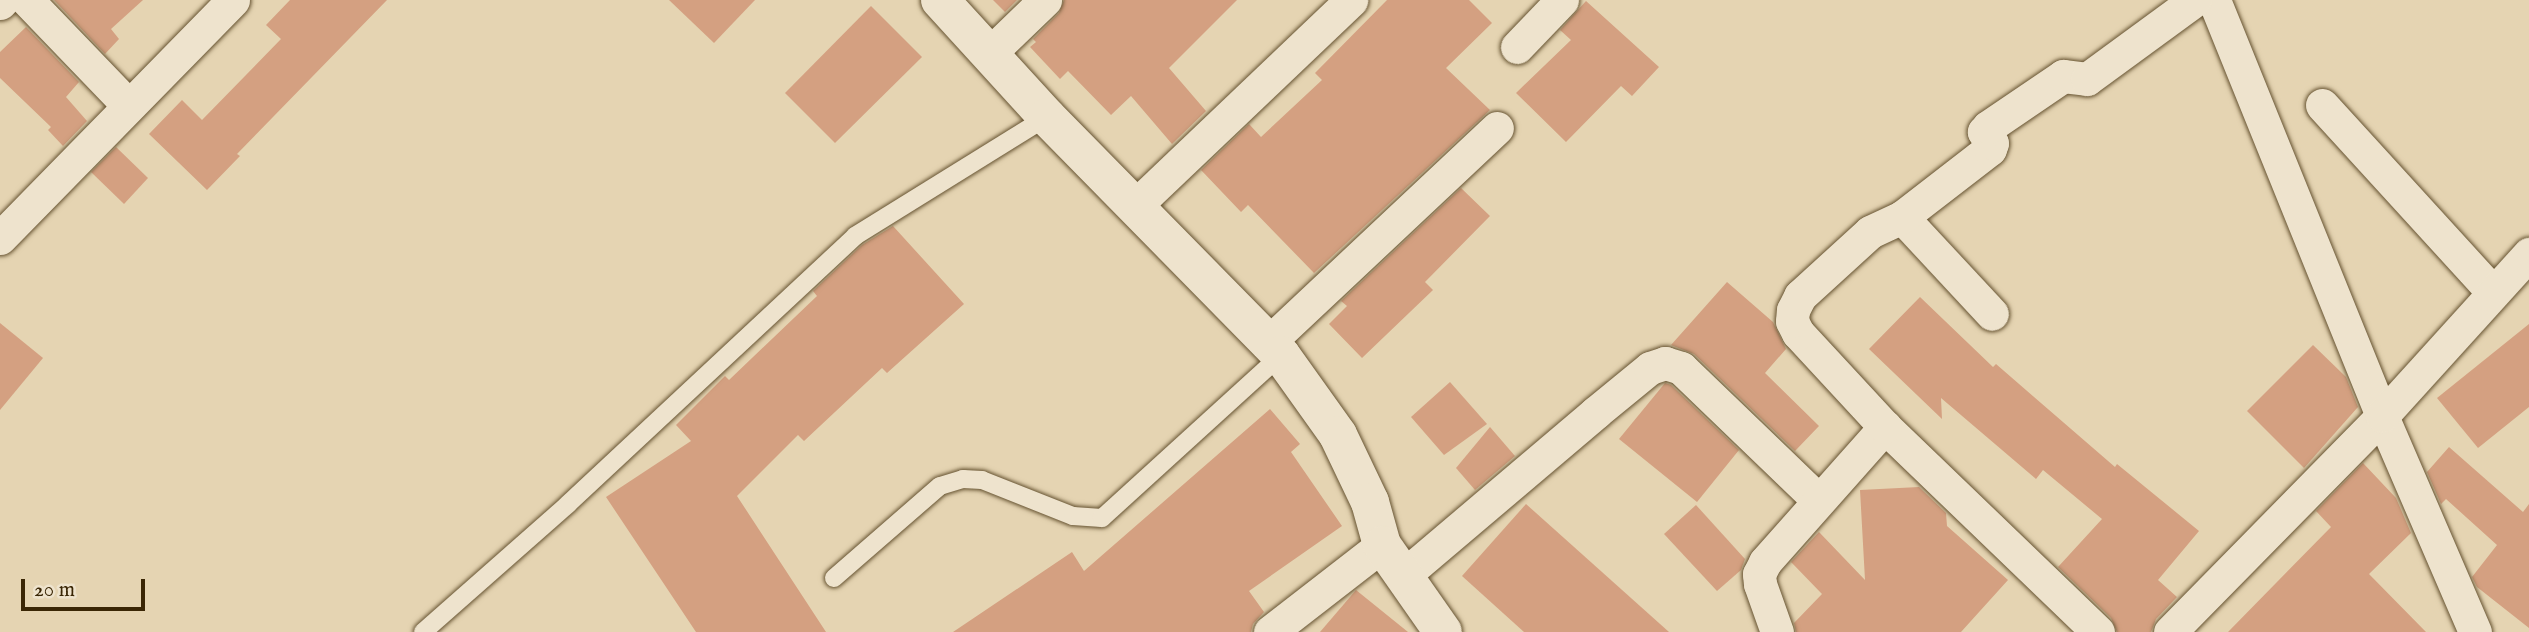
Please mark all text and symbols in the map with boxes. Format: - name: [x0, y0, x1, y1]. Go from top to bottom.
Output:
- scale bar: [24, 566, 149, 610]
- text: 20 m: [34, 577, 75, 604]

